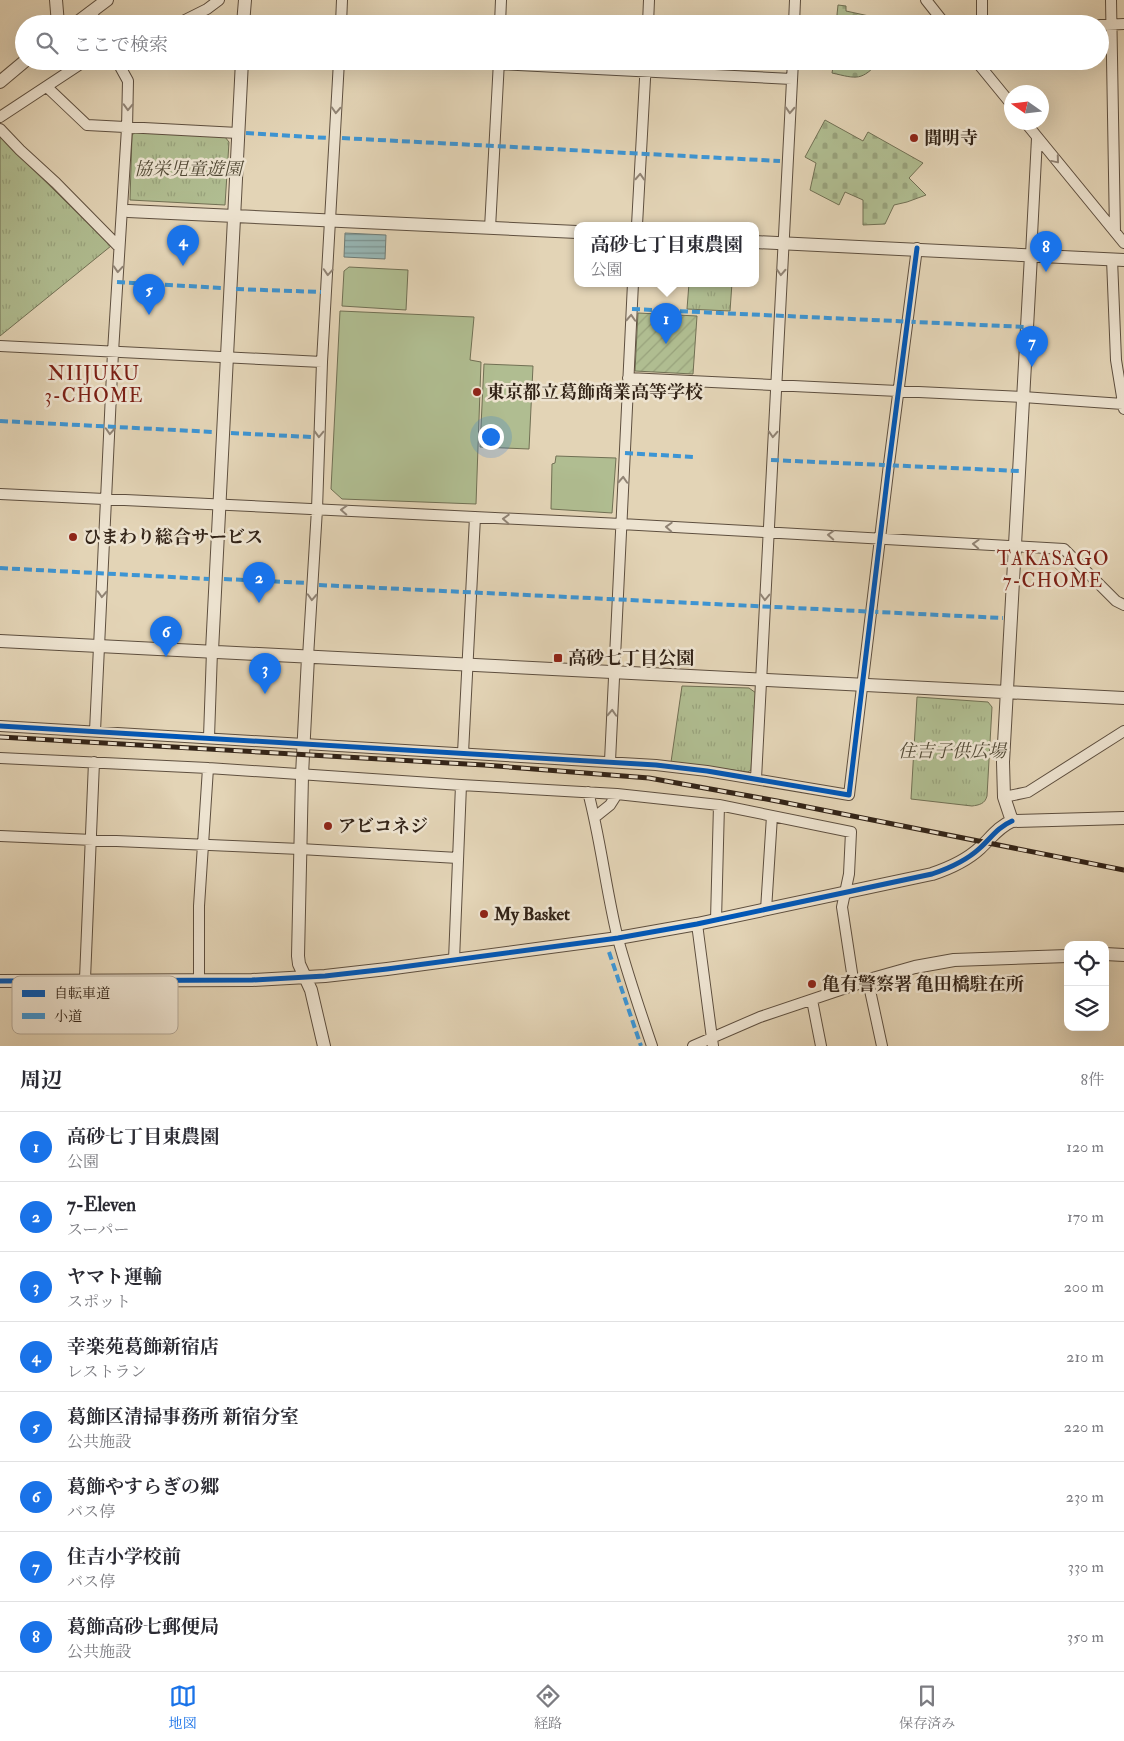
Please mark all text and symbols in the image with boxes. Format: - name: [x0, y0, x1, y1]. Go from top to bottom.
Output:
- search box: [15, 15, 1109, 70]
- icon: search: [33, 29, 61, 57]
- text: ここで検索: [73, 33, 168, 57]
- north arrow: [1004, 85, 1049, 130]
- one-way arrow: [122, 103, 133, 111]
- one-way arrow: [330, 106, 341, 114]
- one-way arrow: [785, 106, 796, 114]
- place label: 聞明寺: [924, 127, 978, 150]
- marker: 聞明寺: [908, 132, 920, 144]
- one-way arrow: [1050, 155, 1059, 164]
- park label: 協栄児童遊園: [134, 158, 245, 181]
- one-way arrow: [635, 172, 646, 180]
- popup: [574, 222, 759, 287]
- pin: 4: [167, 225, 199, 266]
- pin: 8: [1030, 231, 1062, 272]
- text: 高砂七丁目東農園: [590, 233, 743, 257]
- text: 公園: [590, 260, 623, 280]
- one-way arrow: [112, 265, 123, 273]
- one-way arrow: [322, 268, 333, 276]
- one-way arrow: [776, 268, 787, 276]
- pin: 5: [133, 274, 165, 315]
- pin: 1: [650, 303, 682, 344]
- one-way arrow: [626, 314, 637, 322]
- pin: 7: [1016, 326, 1048, 367]
- district label: NIIJUKU 3-CHOME: [45, 362, 144, 408]
- place label: 東京都立葛飾商業高等学校: [487, 381, 703, 404]
- marker: 東京都立葛飾商業高等学校: [471, 386, 483, 398]
- your location: [478, 424, 504, 450]
- one-way arrow: [105, 428, 115, 436]
- one-way arrow: [314, 431, 325, 439]
- one-way arrow: [767, 431, 778, 439]
- one-way arrow: [618, 476, 629, 484]
- one-way arrow: [340, 505, 348, 516]
- one-way arrow: [502, 513, 510, 524]
- one-way arrow: [664, 521, 672, 532]
- place label: ひまわり総合サービス: [83, 526, 263, 549]
- one-way arrow: [827, 530, 835, 541]
- marker: ひまわり総合サービス: [67, 531, 79, 543]
- one-way arrow: [971, 539, 979, 549]
- district label: TAKASAGO 7-CHOME: [997, 547, 1109, 593]
- pin: 2: [243, 562, 275, 603]
- one-way arrow: [96, 590, 107, 598]
- one-way arrow: [306, 593, 317, 601]
- one-way arrow: [760, 593, 771, 601]
- pin: 6: [150, 616, 182, 657]
- place label: 高砂七丁目公園: [568, 647, 694, 670]
- marker: 高砂七丁目公園: [552, 652, 564, 664]
- pin: 3: [249, 653, 281, 694]
- one-way arrow: [606, 708, 617, 716]
- park label: 住吉子供広場: [898, 740, 1008, 763]
- place label: アビコネジ: [338, 815, 428, 838]
- marker: アビコネジ: [322, 820, 334, 832]
- place label: My Basket: [493, 903, 570, 926]
- marker: My Basket: [478, 908, 490, 920]
- map controls: [1064, 941, 1109, 1031]
- button: locate: [1064, 941, 1109, 986]
- place label: 亀有警察署 亀田橋駐在所: [822, 973, 1024, 996]
- legend: [12, 976, 178, 1034]
- marker: 亀有警察署 亀田橋駐在所: [806, 978, 818, 990]
- text: 自転車道: [54, 985, 110, 1002]
- button: layers: [1064, 986, 1109, 1031]
- text: 小道: [54, 1008, 82, 1025]
- text: 周辺: [20, 1067, 62, 1094]
- text: 8件: [1080, 1070, 1104, 1090]
- text: 高砂七丁目東農園: [67, 1125, 219, 1149]
- text: 1: [33, 1137, 39, 1157]
- text: 120 m: [1066, 1137, 1104, 1157]
- text: 公園: [67, 1152, 99, 1172]
- text: 7-Eleven: [67, 1193, 136, 1217]
- text: 2: [32, 1207, 40, 1227]
- text: 170 m: [1067, 1207, 1104, 1227]
- text: スーパー: [67, 1220, 129, 1240]
- text: ヤマト運輸: [67, 1265, 162, 1289]
- text: 3: [33, 1277, 39, 1297]
- text: 200 m: [1064, 1277, 1104, 1297]
- text: スポット: [67, 1292, 131, 1312]
- text: 幸楽苑葛飾新宿店: [67, 1335, 219, 1359]
- text: 4: [32, 1347, 40, 1367]
- text: 210 m: [1066, 1347, 1104, 1367]
- text: レストラン: [67, 1362, 147, 1382]
- text: 葛飾区清掃事務所 新宿分室: [67, 1405, 299, 1429]
- text: 5: [32, 1417, 40, 1437]
- text: 220 m: [1064, 1417, 1104, 1437]
- text: 公共施設: [67, 1432, 131, 1452]
- text: 葛飾やすらぎの郷: [67, 1475, 219, 1499]
- text: 6: [32, 1487, 40, 1507]
- text: 230 m: [1066, 1487, 1104, 1507]
- text: バス停: [67, 1502, 115, 1522]
- text: 住吉小学校前: [67, 1545, 181, 1569]
- text: 7: [32, 1557, 40, 1577]
- text: 330 m: [1068, 1557, 1104, 1577]
- text: バス停: [67, 1572, 115, 1592]
- text: 葛飾高砂七郵便局: [67, 1615, 219, 1639]
- text: 8: [32, 1627, 40, 1647]
- text: 350 m: [1067, 1627, 1104, 1647]
- text: 公共施設: [67, 1642, 131, 1662]
- tab: 地図: [169, 1682, 197, 1732]
- tab: 経路: [534, 1682, 562, 1732]
- tab: 保存済み: [899, 1682, 955, 1732]

